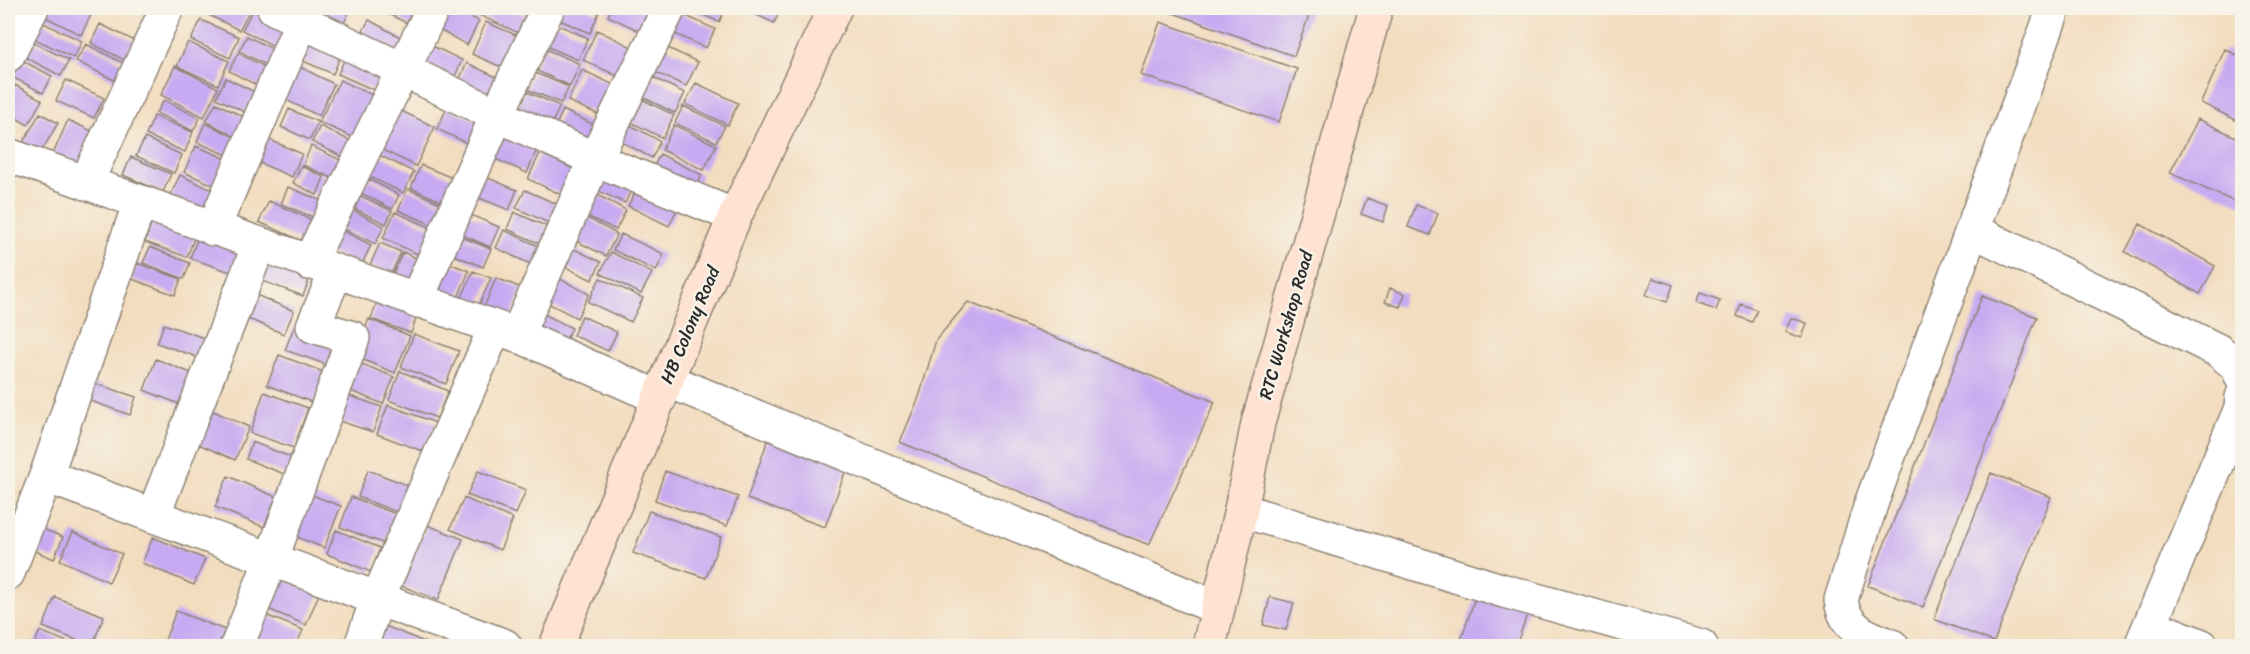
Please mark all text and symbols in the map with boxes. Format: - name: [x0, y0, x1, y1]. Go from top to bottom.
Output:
- street label: RTC Workshop Road: [1249, 245, 1323, 403]
- street label: HB Colony Road: [651, 260, 730, 389]

